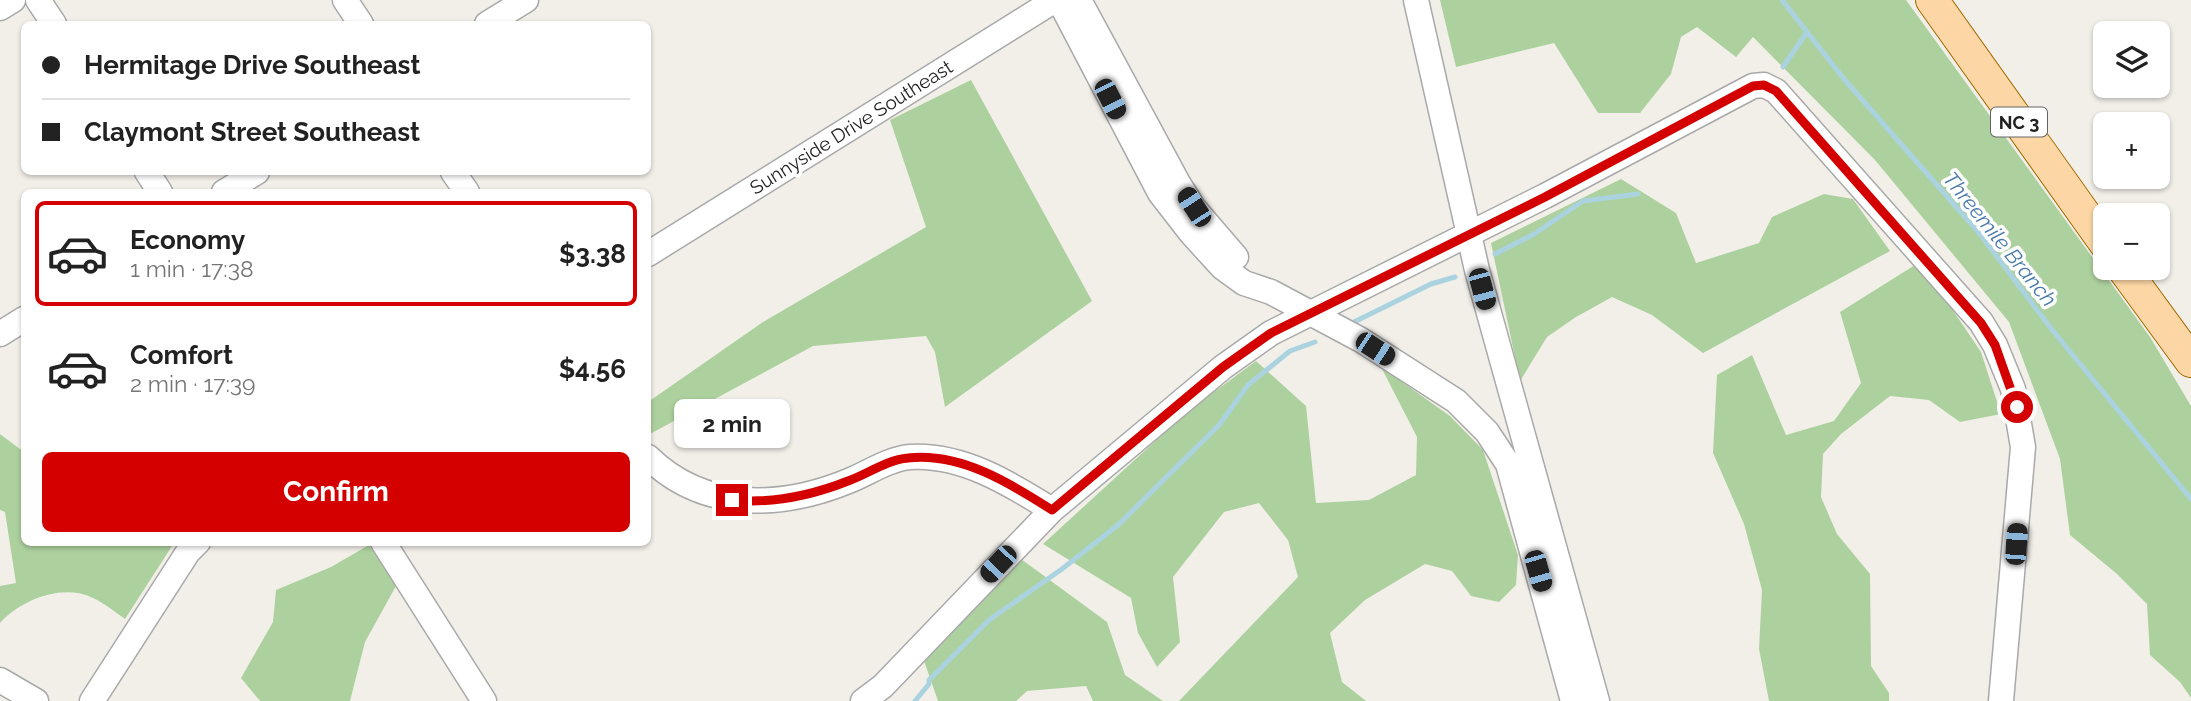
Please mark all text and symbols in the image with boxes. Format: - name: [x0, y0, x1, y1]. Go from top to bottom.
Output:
- map controls: [2093, 21, 2170, 280]
- button: layers: [2093, 21, 2170, 98]
- text: Hermitage Drive Southeast: [84, 50, 420, 80]
- street label: Sunnyside Drive Southeast: [746, 55, 957, 199]
- car: [1092, 76, 1129, 122]
- road number: NC 3: [1991, 107, 2047, 136]
- button: +: [2093, 112, 2170, 189]
- text: Claymont Street Southeast: [84, 117, 420, 147]
- water label: Threemile Branch: [1938, 167, 2062, 311]
- car: [1174, 184, 1215, 230]
- button: −: [2093, 203, 2170, 280]
- icon: car: [46, 222, 109, 285]
- text: Economy: [130, 225, 245, 255]
- text: $3.38: [559, 239, 626, 269]
- text: 1 min · 17:38: [130, 255, 254, 282]
- car: [1467, 266, 1498, 312]
- car: [1352, 329, 1399, 369]
- icon: car: [46, 337, 109, 400]
- text: Comfort: [130, 340, 233, 370]
- text: $4.56: [559, 354, 626, 384]
- text: 2 min · 17:39: [130, 370, 256, 397]
- route start: [2001, 391, 2033, 423]
- callout: 2 min: [674, 398, 790, 448]
- text: 2 min: [702, 410, 762, 437]
- button: Confirm: [42, 452, 630, 532]
- route end: [716, 484, 748, 516]
- car: [2005, 522, 2028, 566]
- car: [976, 541, 1021, 587]
- car: [1523, 548, 1554, 594]

